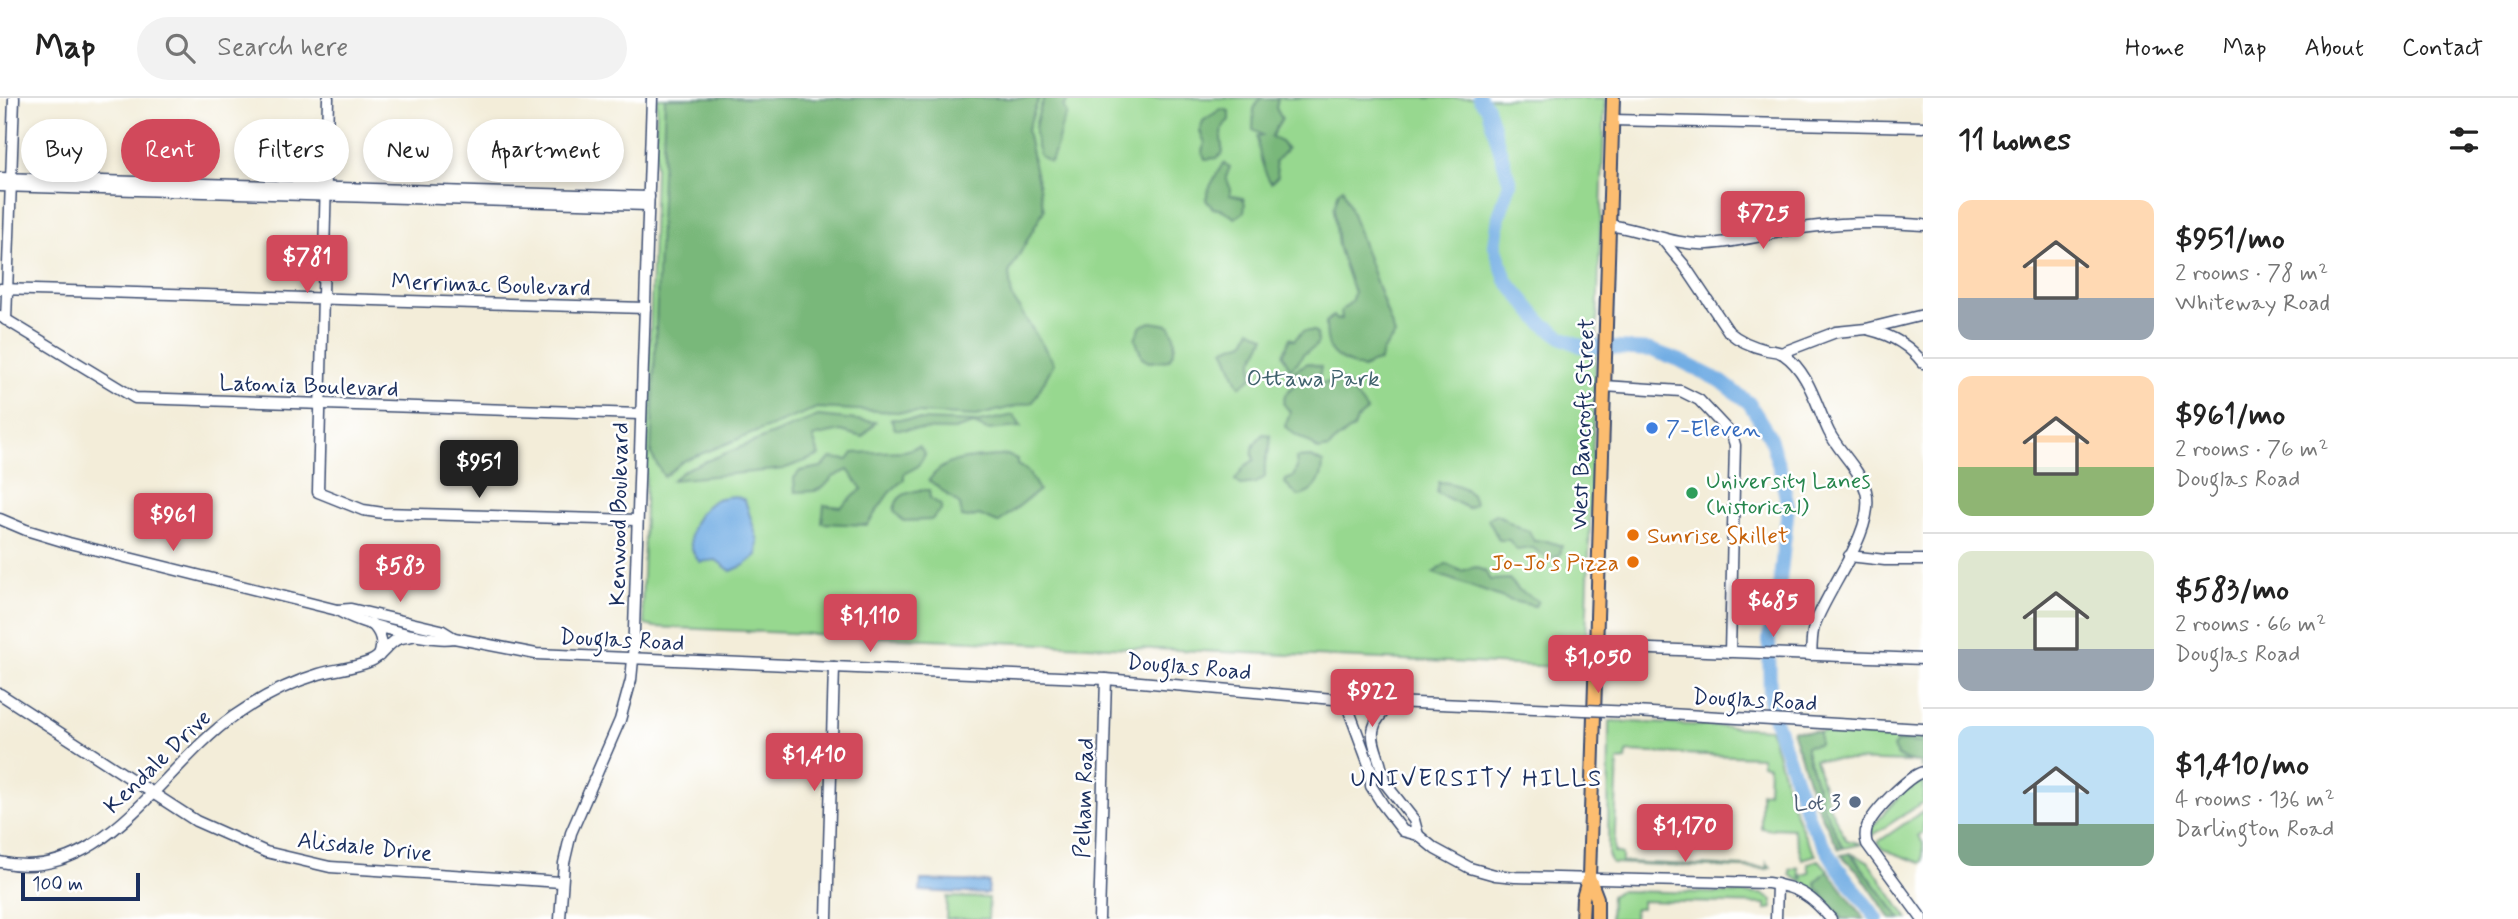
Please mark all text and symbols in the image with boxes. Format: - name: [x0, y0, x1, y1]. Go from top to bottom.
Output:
- search box: [137, 17, 627, 80]
- text: Map: [35, 26, 95, 70]
- icon: search: [161, 29, 199, 67]
- text: Search here: [217, 31, 348, 65]
- text: Home: [2125, 33, 2185, 64]
- text: Map: [2223, 33, 2267, 64]
- text: About: [2305, 33, 2364, 64]
- text: Contact: [2402, 33, 2483, 64]
- chip: Buy: [21, 119, 107, 182]
- chip: Rent: [121, 119, 220, 182]
- chip: Filters: [234, 119, 349, 182]
- chip: New: [363, 119, 453, 182]
- chip: Apartment: [467, 119, 624, 182]
- text: 11 homes: [1958, 121, 2071, 160]
- icon: filters: [2445, 121, 2483, 159]
- pin: $725: [1722, 192, 1804, 251]
- text: $725: [1737, 199, 1789, 229]
- text: $951/mo: [2175, 220, 2285, 259]
- icon: home: [2014, 228, 2098, 312]
- pin: $781: [266, 236, 348, 295]
- text: $781: [282, 243, 332, 273]
- text: 2 rooms · 78 m²: [2175, 259, 2328, 289]
- street label: Merrimac Boulevard: [391, 268, 591, 304]
- text: Whiteway Road: [2175, 289, 2330, 319]
- street label: West Bancroft Street: [1565, 318, 1603, 530]
- park label: Ottawa Park: [1246, 365, 1380, 395]
- street label: Latonia Boulevard: [219, 369, 399, 405]
- text: $961/mo: [2175, 396, 2285, 435]
- icon: home: [2014, 404, 2098, 488]
- place label: 7-Eleven: [1666, 415, 1761, 445]
- marker: 7-Eleven: [1644, 420, 1660, 436]
- street label: Kenwood Boulevard: [603, 422, 637, 606]
- text: 2 rooms · 76 m²: [2175, 435, 2328, 465]
- pin: $951: [438, 440, 520, 500]
- text: $951: [456, 448, 502, 478]
- text: Douglas Road: [2175, 465, 2300, 495]
- place label: University Lanes (historical): [1706, 467, 1871, 523]
- marker: University Lanes (historical): [1684, 485, 1700, 501]
- pin: $961: [132, 494, 214, 553]
- text: $961: [150, 501, 196, 531]
- place label: Sunrise Skillet: [1647, 522, 1789, 552]
- marker: Sunrise Skillet: [1625, 527, 1641, 543]
- pin: $583: [359, 545, 441, 604]
- place label: Jo-Jo's Pizza: [1491, 549, 1619, 579]
- text: $583: [375, 552, 425, 582]
- marker: Jo-Jo's Pizza: [1625, 554, 1641, 570]
- text: $583/mo: [2175, 571, 2289, 610]
- icon: home: [2014, 579, 2098, 663]
- pin: $685: [1732, 580, 1814, 639]
- text: $685: [1748, 587, 1798, 617]
- pin: $1,110: [813, 594, 927, 654]
- text: $1,110: [840, 602, 900, 632]
- text: 2 rooms · 66 m²: [2175, 610, 2326, 640]
- street label: Douglas Road: [559, 623, 685, 661]
- pin: $1,050: [1541, 636, 1655, 695]
- text: Douglas Road: [2175, 640, 2300, 670]
- text: $1,050: [1564, 643, 1632, 673]
- street label: Douglas Road: [1125, 648, 1252, 690]
- pin: $922: [1331, 670, 1413, 729]
- text: $922: [1347, 677, 1397, 707]
- street label: Douglas Road: [1692, 683, 1818, 721]
- street label: Kendale Drive: [98, 704, 219, 821]
- pin: $1,410: [757, 734, 871, 793]
- street label: Pelham Road: [1068, 737, 1102, 859]
- text: $1,410: [782, 741, 846, 771]
- text: $1,410/mo: [2175, 746, 2309, 785]
- icon: home: [2014, 754, 2098, 838]
- district label: UNIVERSITY HILLS: [1351, 764, 1603, 795]
- text: 4 rooms · 136 m²: [2175, 785, 2335, 815]
- place label: Lot 3: [1793, 789, 1841, 819]
- marker: Lot 3: [1847, 794, 1863, 810]
- pin: $1,170: [1628, 804, 1742, 864]
- text: $1,170: [1653, 812, 1717, 842]
- text: Darlington Road: [2175, 815, 2334, 845]
- street label: Alisdale Drive: [296, 826, 434, 870]
- scale bar: [21, 870, 140, 902]
- text: 100 m: [32, 872, 83, 897]

